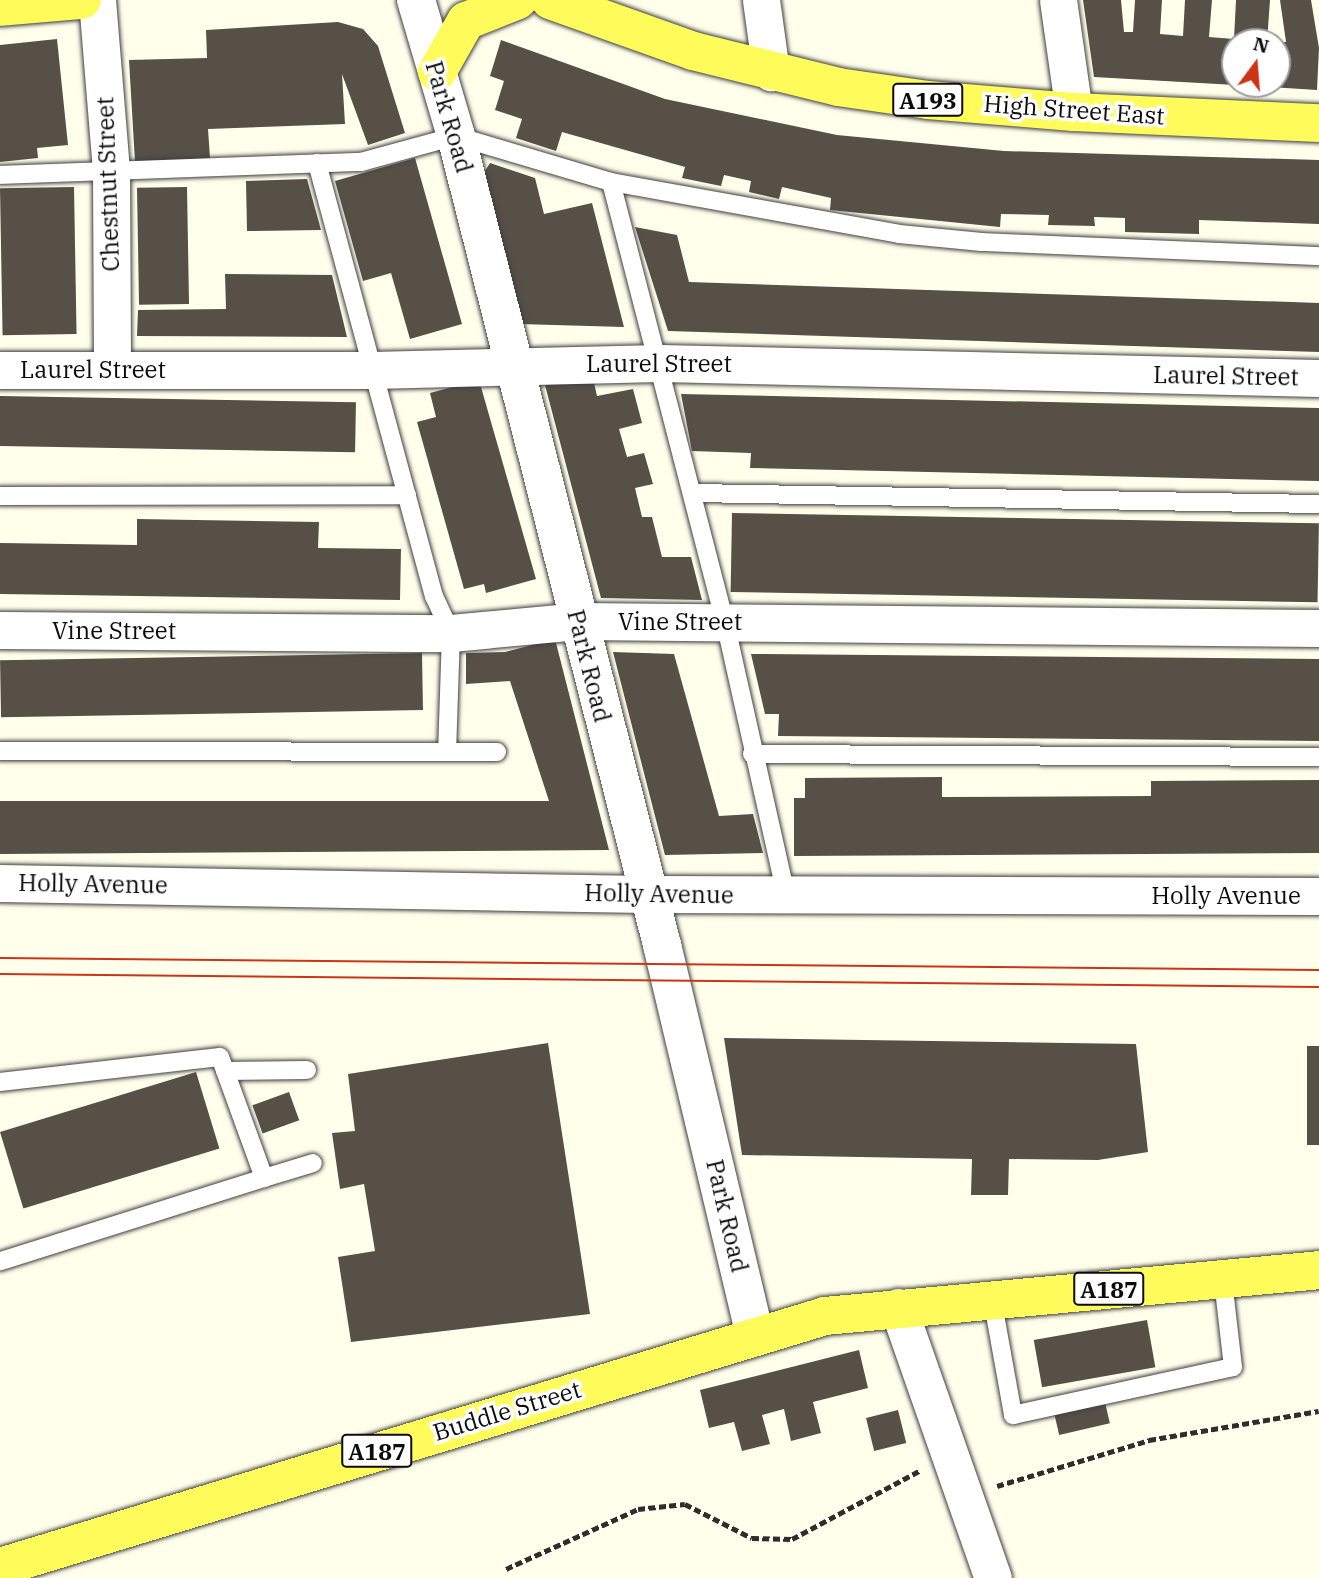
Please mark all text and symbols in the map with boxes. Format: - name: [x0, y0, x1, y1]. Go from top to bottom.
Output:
- north arrow: [1221, 28, 1291, 98]
- text: N: [1251, 31, 1272, 58]
- street label: Park Road: [419, 58, 479, 176]
- road number: A193: [891, 80, 965, 120]
- street label: High Street East: [982, 89, 1166, 131]
- street label: Chestnut Street: [91, 96, 125, 272]
- street label: Laurel Street: [586, 350, 732, 378]
- street label: Laurel Street: [20, 356, 166, 384]
- street label: Laurel Street: [1153, 360, 1299, 392]
- street label: Park Road: [561, 607, 617, 725]
- street label: Vine Street: [618, 608, 742, 636]
- street label: Vine Street: [52, 617, 176, 645]
- street label: Holly Avenue: [18, 868, 168, 900]
- street label: Holly Avenue: [584, 878, 734, 910]
- street label: Holly Avenue: [1151, 882, 1301, 910]
- street label: Park Road: [700, 1157, 754, 1275]
- road number: A187: [1072, 1270, 1146, 1308]
- street label: Buddle Street: [430, 1375, 584, 1447]
- road number: A187: [340, 1432, 414, 1470]

